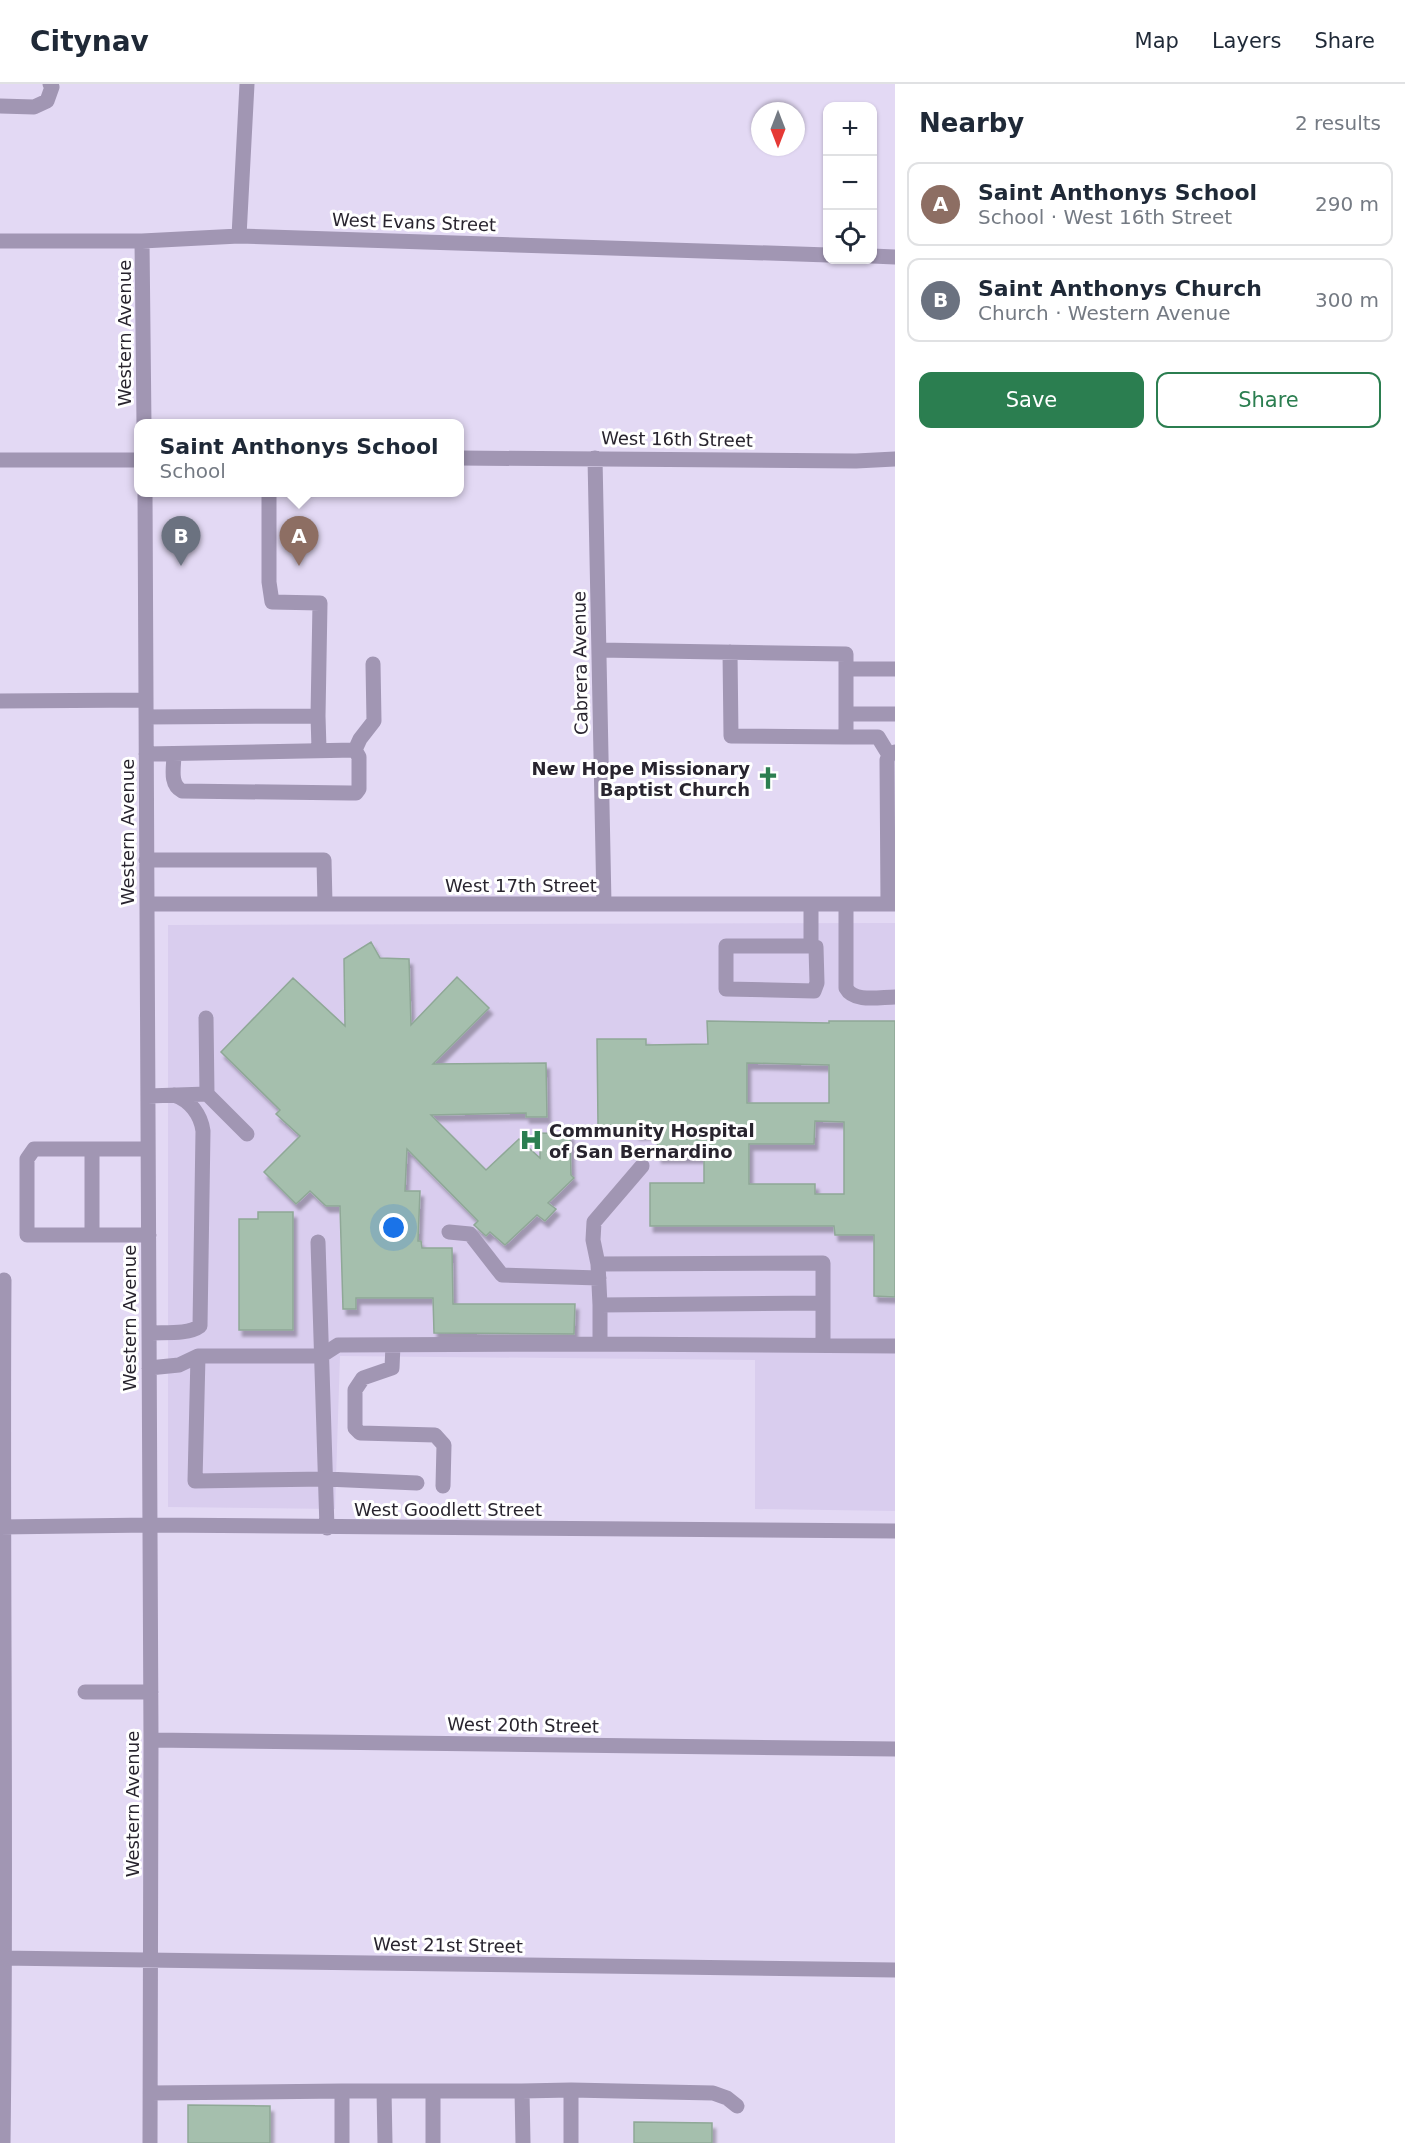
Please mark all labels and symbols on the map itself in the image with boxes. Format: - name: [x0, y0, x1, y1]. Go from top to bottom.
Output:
- north arrow: [751, 102, 805, 156]
- street label: West Evans Street: [332, 209, 496, 235]
- street label: Western Avenue: [114, 260, 135, 406]
- street label: West 16th Street: [601, 427, 753, 451]
- pin: B: [162, 516, 201, 566]
- pin: A: [280, 516, 318, 566]
- street label: Cabrera Avenue: [568, 591, 592, 735]
- place label: New Hope Missionary Baptist Church: [531, 758, 750, 800]
- street label: Western Avenue: [117, 759, 138, 905]
- church icon: New Hope Missionary Baptist Church: [755, 765, 781, 791]
- street label: West 17th Street: [445, 875, 597, 896]
- place label: Community Hospital of San Bernardino: [549, 1120, 755, 1162]
- hospital icon: Community Hospital of San Bernardino: [518, 1127, 544, 1153]
- your location: [379, 1213, 408, 1242]
- street label: Western Avenue: [119, 1245, 140, 1391]
- street label: West Goodlett Street: [354, 1499, 542, 1520]
- street label: West 20th Street: [447, 1713, 599, 1737]
- street label: Western Avenue: [122, 1731, 143, 1877]
- street label: West 21st Street: [373, 1933, 523, 1957]

